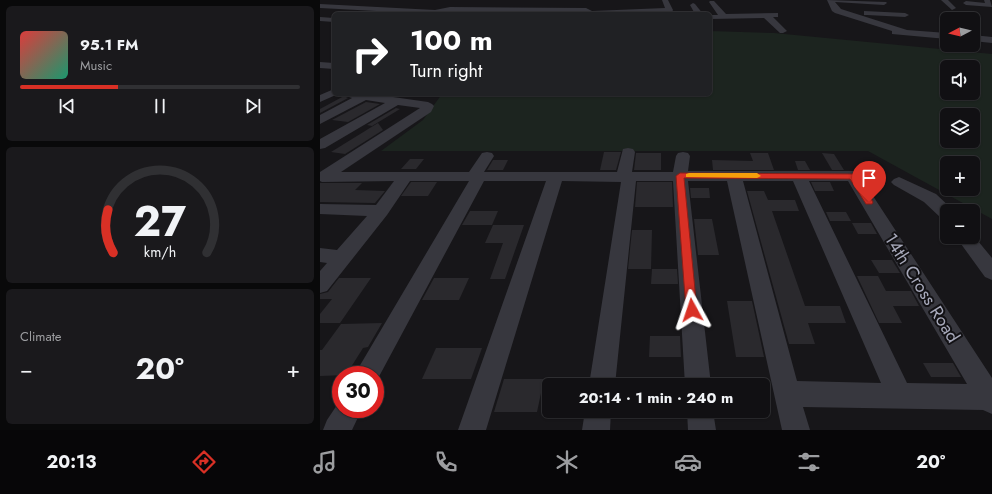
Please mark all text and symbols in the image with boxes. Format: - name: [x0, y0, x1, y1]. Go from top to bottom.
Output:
- north arrow: [940, 12, 980, 52]
- map controls: [940, 12, 980, 244]
- text: 100 m: [410, 20, 493, 61]
- icon: right: [344, 28, 396, 80]
- text: 95.1 FM: [80, 34, 138, 56]
- text: Music: [80, 56, 112, 75]
- text: Turn right: [410, 58, 482, 84]
- button: sound: [940, 60, 980, 100]
- icon: previous: [56, 95, 78, 117]
- icon: pause: [149, 95, 171, 117]
- icon: next: [242, 95, 264, 117]
- button: layers: [940, 108, 980, 148]
- button: +: [940, 156, 980, 196]
- pin: [852, 161, 886, 202]
- icon: arrive: [858, 167, 880, 189]
- text: 27: [134, 191, 186, 252]
- button: −: [940, 204, 980, 244]
- street label: 14th Cross Road: [878, 228, 966, 348]
- text: km/h: [144, 242, 176, 262]
- position arrow: [671, 289, 713, 331]
- text: Climate: [20, 327, 61, 346]
- text: 20°: [136, 347, 184, 390]
- text: −: [20, 353, 33, 385]
- text: +: [286, 353, 300, 385]
- speed limit sign: 30: [332, 366, 384, 418]
- text: 20:14 · 1 min · 240 m: [579, 387, 733, 409]
- icon: directions: [190, 448, 218, 476]
- icon: music: [311, 448, 339, 476]
- icon: phone: [432, 448, 460, 476]
- icon: climate: [553, 448, 581, 476]
- icon: car: [674, 448, 702, 476]
- icon: filters: [795, 448, 823, 476]
- text: 20:13: [47, 449, 96, 475]
- text: 20°: [916, 449, 945, 475]

